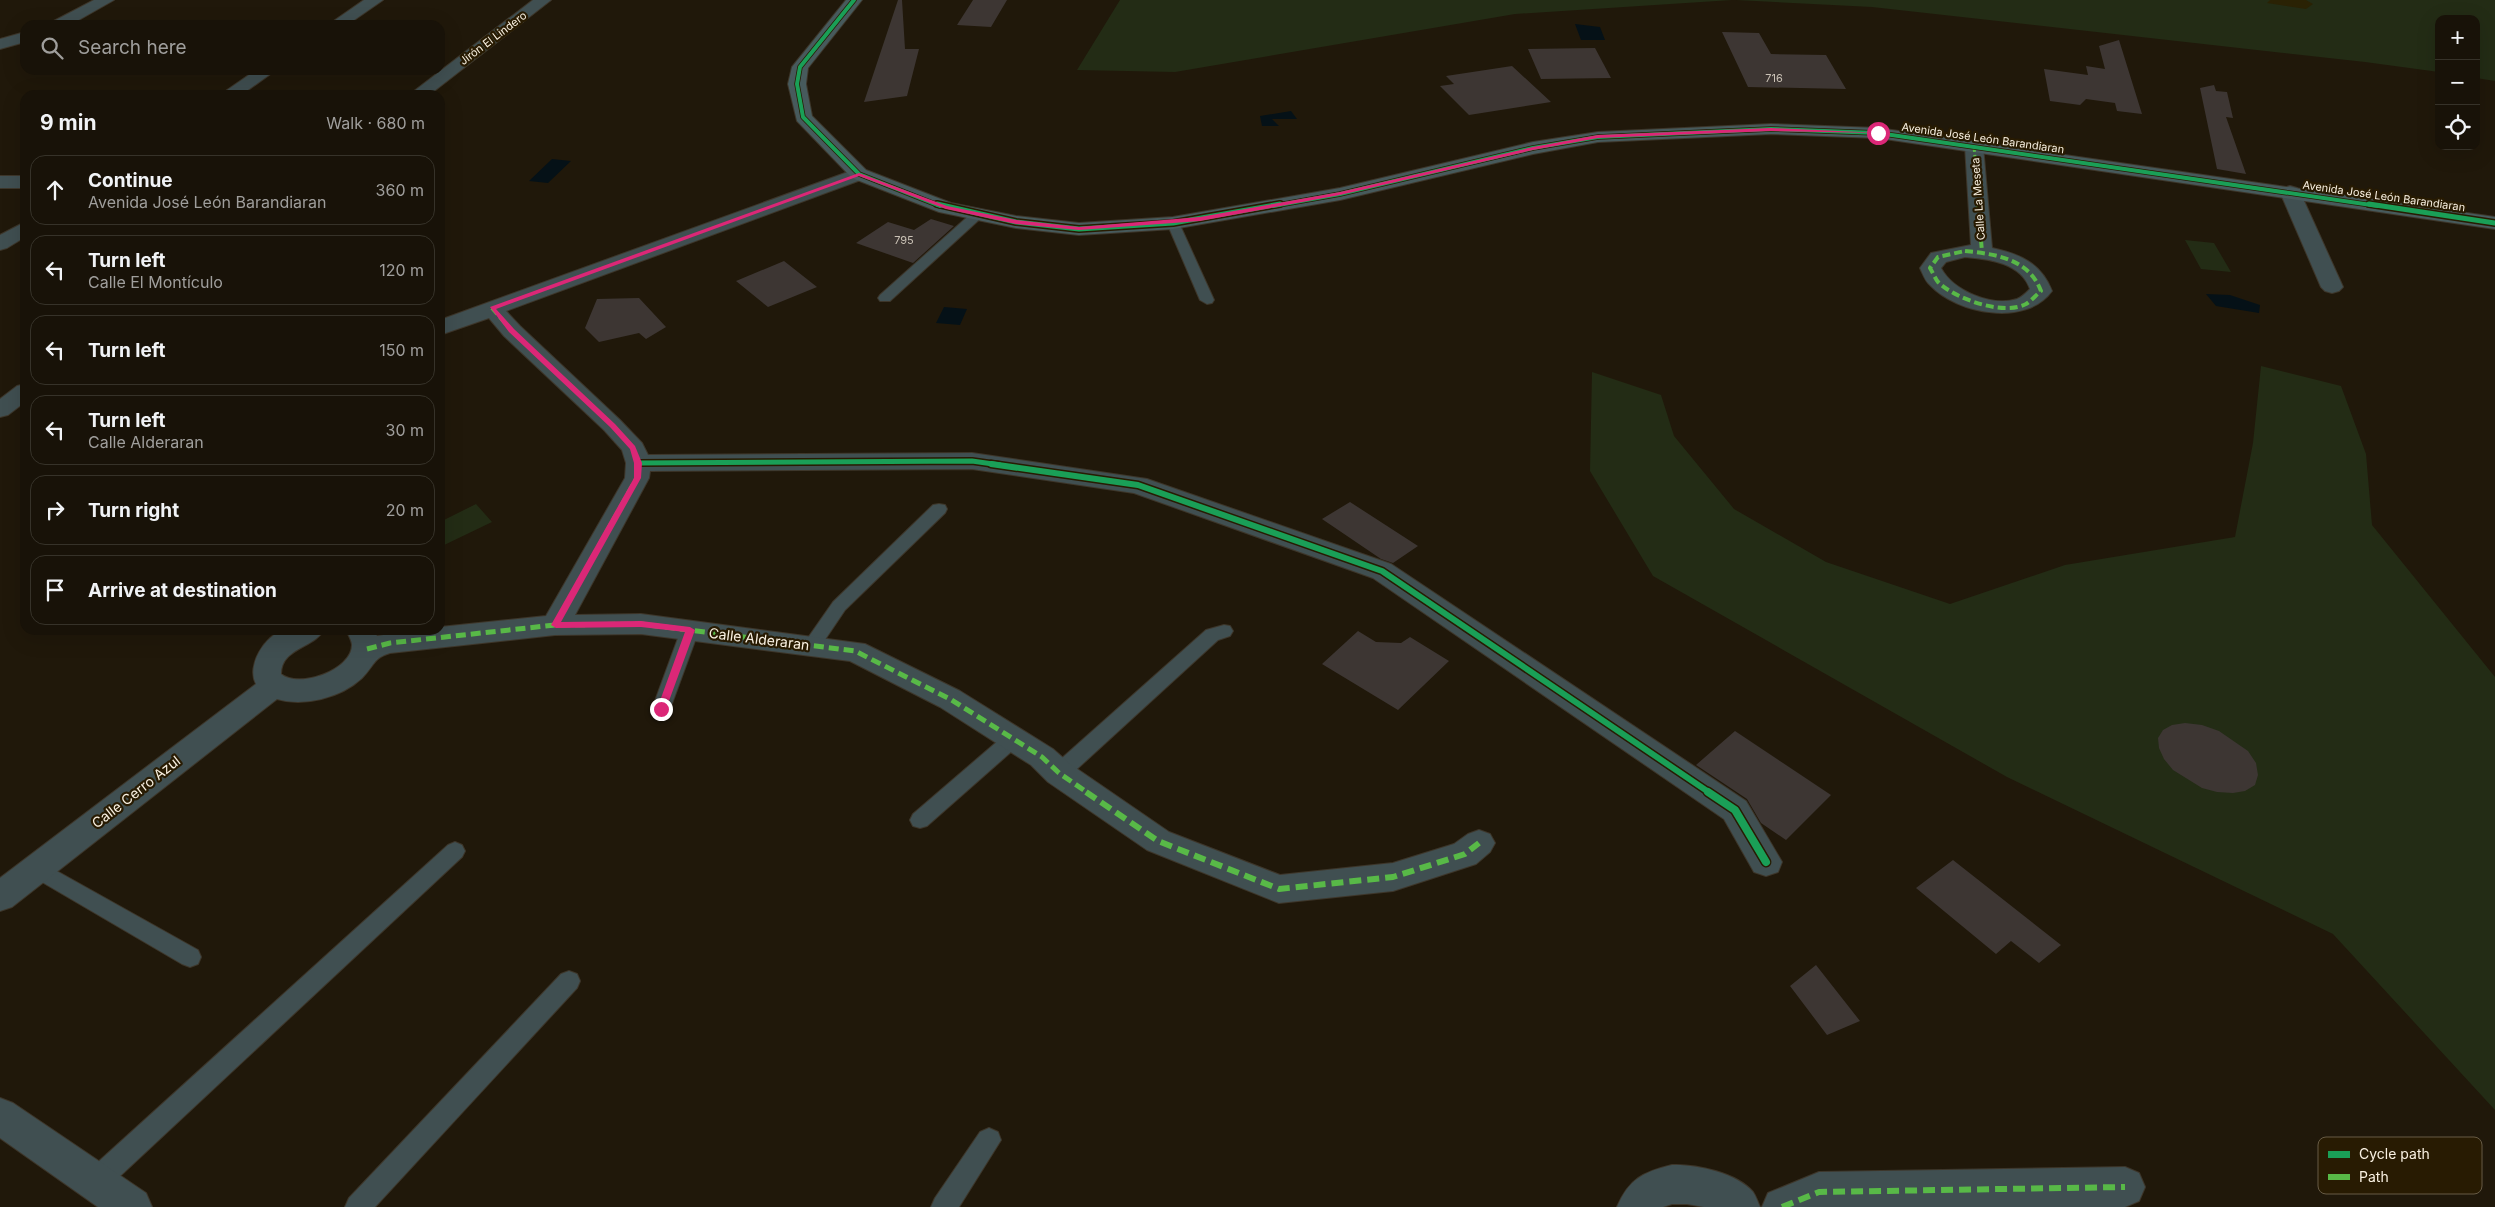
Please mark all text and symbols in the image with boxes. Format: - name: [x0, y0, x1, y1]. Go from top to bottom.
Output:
- street label: Jirón El Lindero: [457, 8, 530, 68]
- map controls: [2435, 15, 2480, 150]
- button: +: [2435, 15, 2480, 60]
- search box: [20, 20, 445, 75]
- icon: search: [38, 34, 66, 62]
- text: Search here: [78, 36, 187, 59]
- button: −: [2435, 60, 2480, 105]
- house number: 716: [1765, 71, 1783, 85]
- button: locate: [2435, 105, 2480, 150]
- text: 9 min: [40, 110, 97, 135]
- text: Walk · 680 m: [326, 113, 425, 133]
- street label: Avenida José León Barandiaran: [1901, 120, 2065, 156]
- route start: [1867, 122, 1890, 145]
- street label: Calle La Meseta: [1968, 157, 1988, 241]
- text: Continue: [88, 169, 173, 192]
- icon: ahead: [41, 176, 69, 204]
- street label: Avenida José León Barandiaran: [2302, 178, 2466, 214]
- text: 360 m: [376, 180, 424, 200]
- text: Avenida José León Barandiaran: [88, 192, 327, 212]
- house number: 795: [894, 233, 914, 247]
- text: Turn left: [88, 249, 166, 272]
- icon: left: [41, 256, 69, 284]
- text: 120 m: [379, 260, 424, 280]
- text: Calle El Montículo: [88, 272, 223, 292]
- icon: left: [41, 336, 69, 364]
- text: Turn left: [88, 339, 166, 362]
- text: 150 m: [379, 340, 424, 360]
- text: Turn left: [88, 409, 166, 432]
- icon: left: [41, 416, 69, 444]
- text: 30 m: [386, 420, 424, 440]
- text: Calle Alderaran: [88, 432, 204, 452]
- icon: right: [41, 496, 69, 524]
- text: Turn right: [88, 499, 179, 522]
- text: 20 m: [386, 500, 424, 520]
- icon: arrive: [41, 576, 69, 604]
- text: Arrive at destination: [88, 579, 277, 602]
- street label: Calle Alderaran: [708, 624, 810, 653]
- route end: [650, 698, 673, 721]
- street label: Calle Cerro Azul: [88, 752, 183, 831]
- legend: [2318, 1137, 2482, 1194]
- text: Cycle path: [2359, 1145, 2430, 1162]
- text: Path: [2359, 1168, 2389, 1185]

